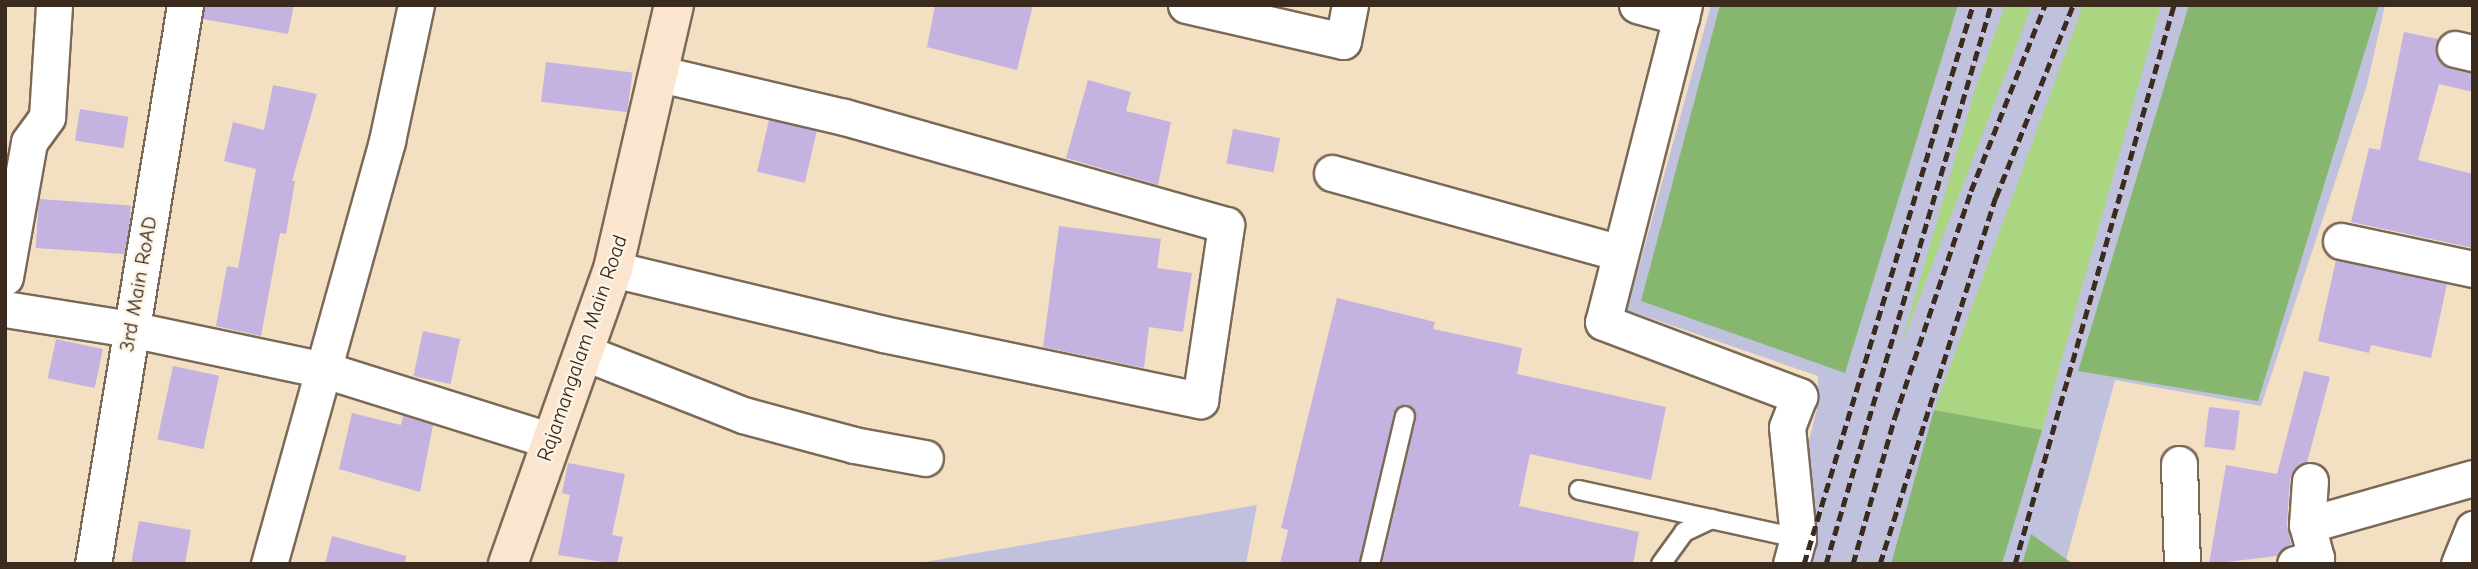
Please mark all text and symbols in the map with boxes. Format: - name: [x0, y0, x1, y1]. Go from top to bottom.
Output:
- street label: 3rd Main RoAD: [114, 214, 162, 354]
- street label: Rajamangalam Main Road: [531, 232, 633, 464]

